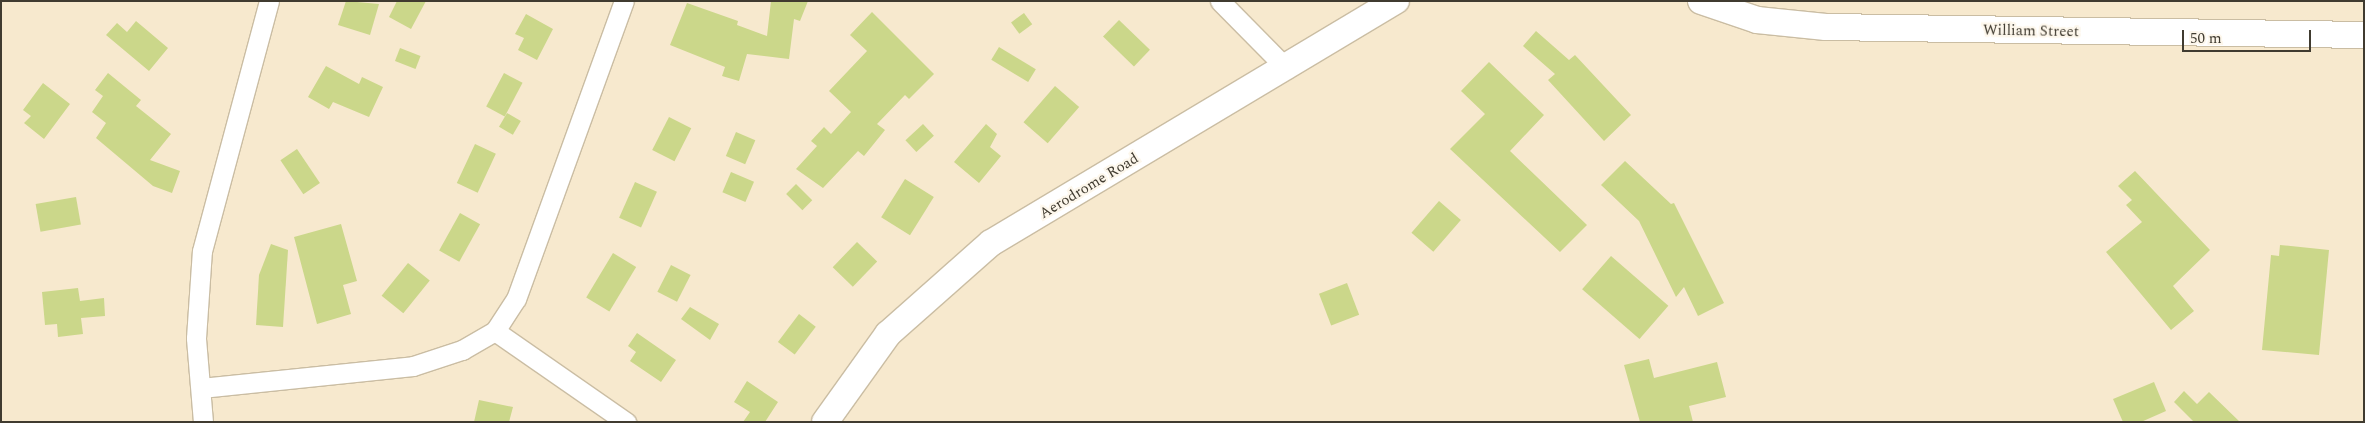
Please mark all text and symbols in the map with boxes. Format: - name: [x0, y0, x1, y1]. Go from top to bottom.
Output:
- scale bar: [2185, 20, 2314, 52]
- street label: William Street: [1983, 21, 2079, 41]
- text: 50 m: [2190, 27, 2222, 50]
- street label: Aerodrome Road: [1036, 149, 1142, 223]

